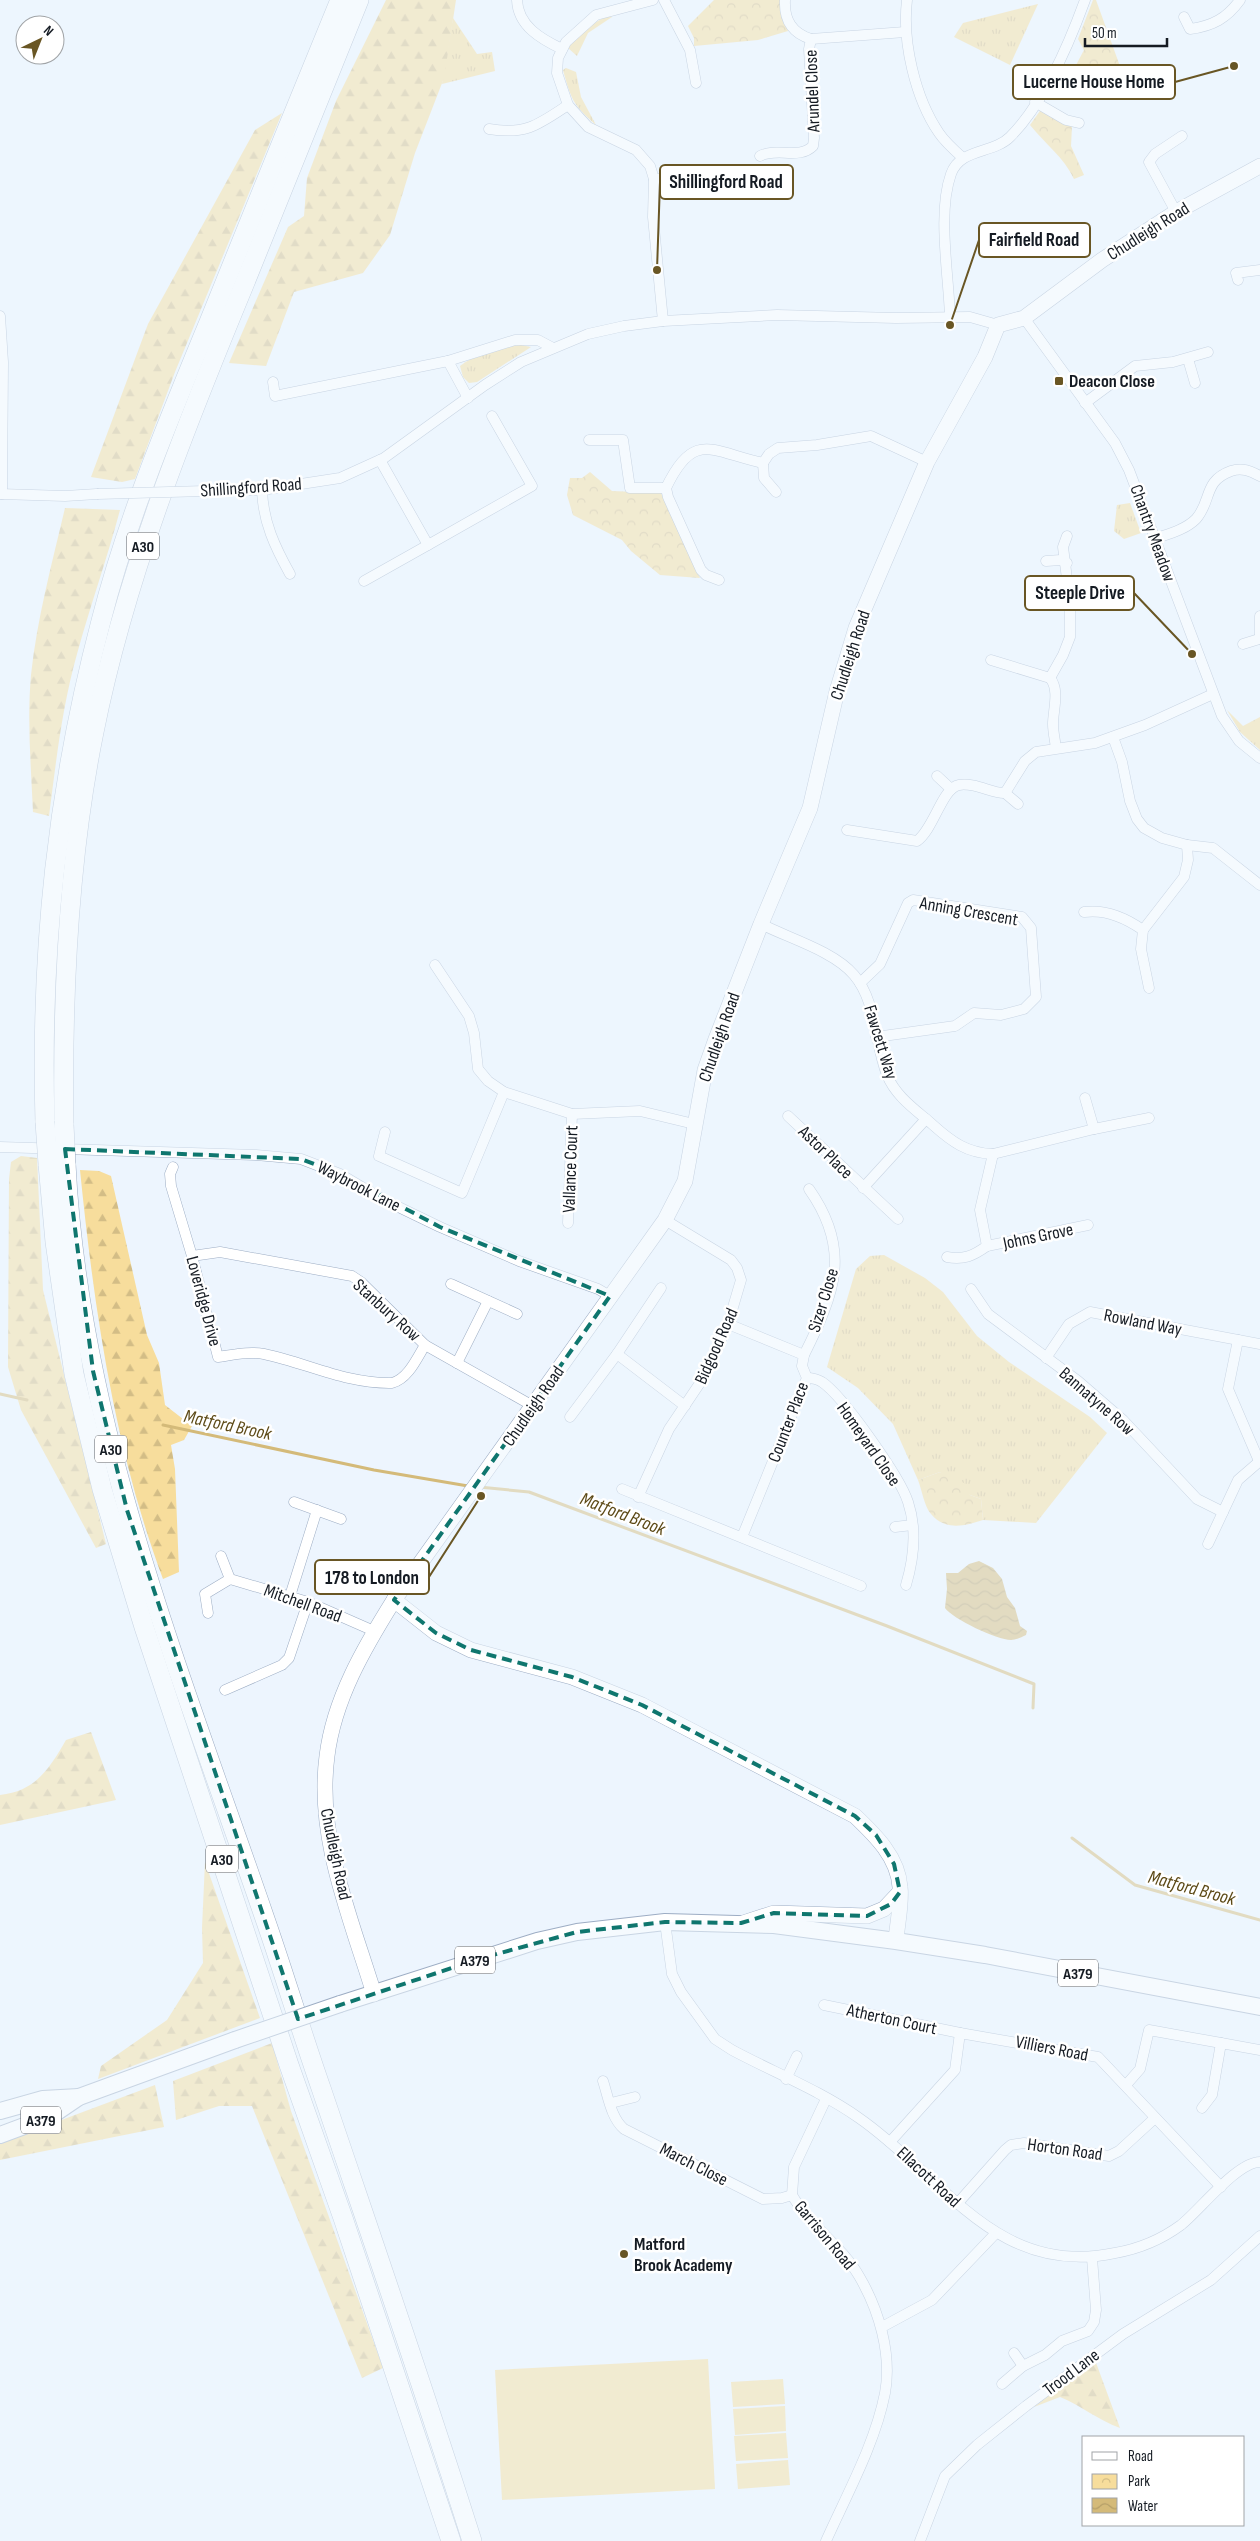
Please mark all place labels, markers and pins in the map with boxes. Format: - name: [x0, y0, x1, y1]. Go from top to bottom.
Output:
- callout: Lucerne House Home: [1013, 65, 1175, 99]
- callout: Shillingford Road: [660, 165, 793, 199]
- callout: Fairfield Road: [979, 223, 1090, 257]
- place label: Deacon Close: [1069, 371, 1155, 392]
- marker: Deacon Close: [1053, 375, 1065, 387]
- callout: Steeple Drive: [1025, 576, 1134, 610]
- callout: 178 to London: [315, 1560, 429, 1594]
- place label: Matford Brook Academy: [634, 2234, 733, 2276]
- marker: Matford Brook Academy: [618, 2248, 630, 2260]

